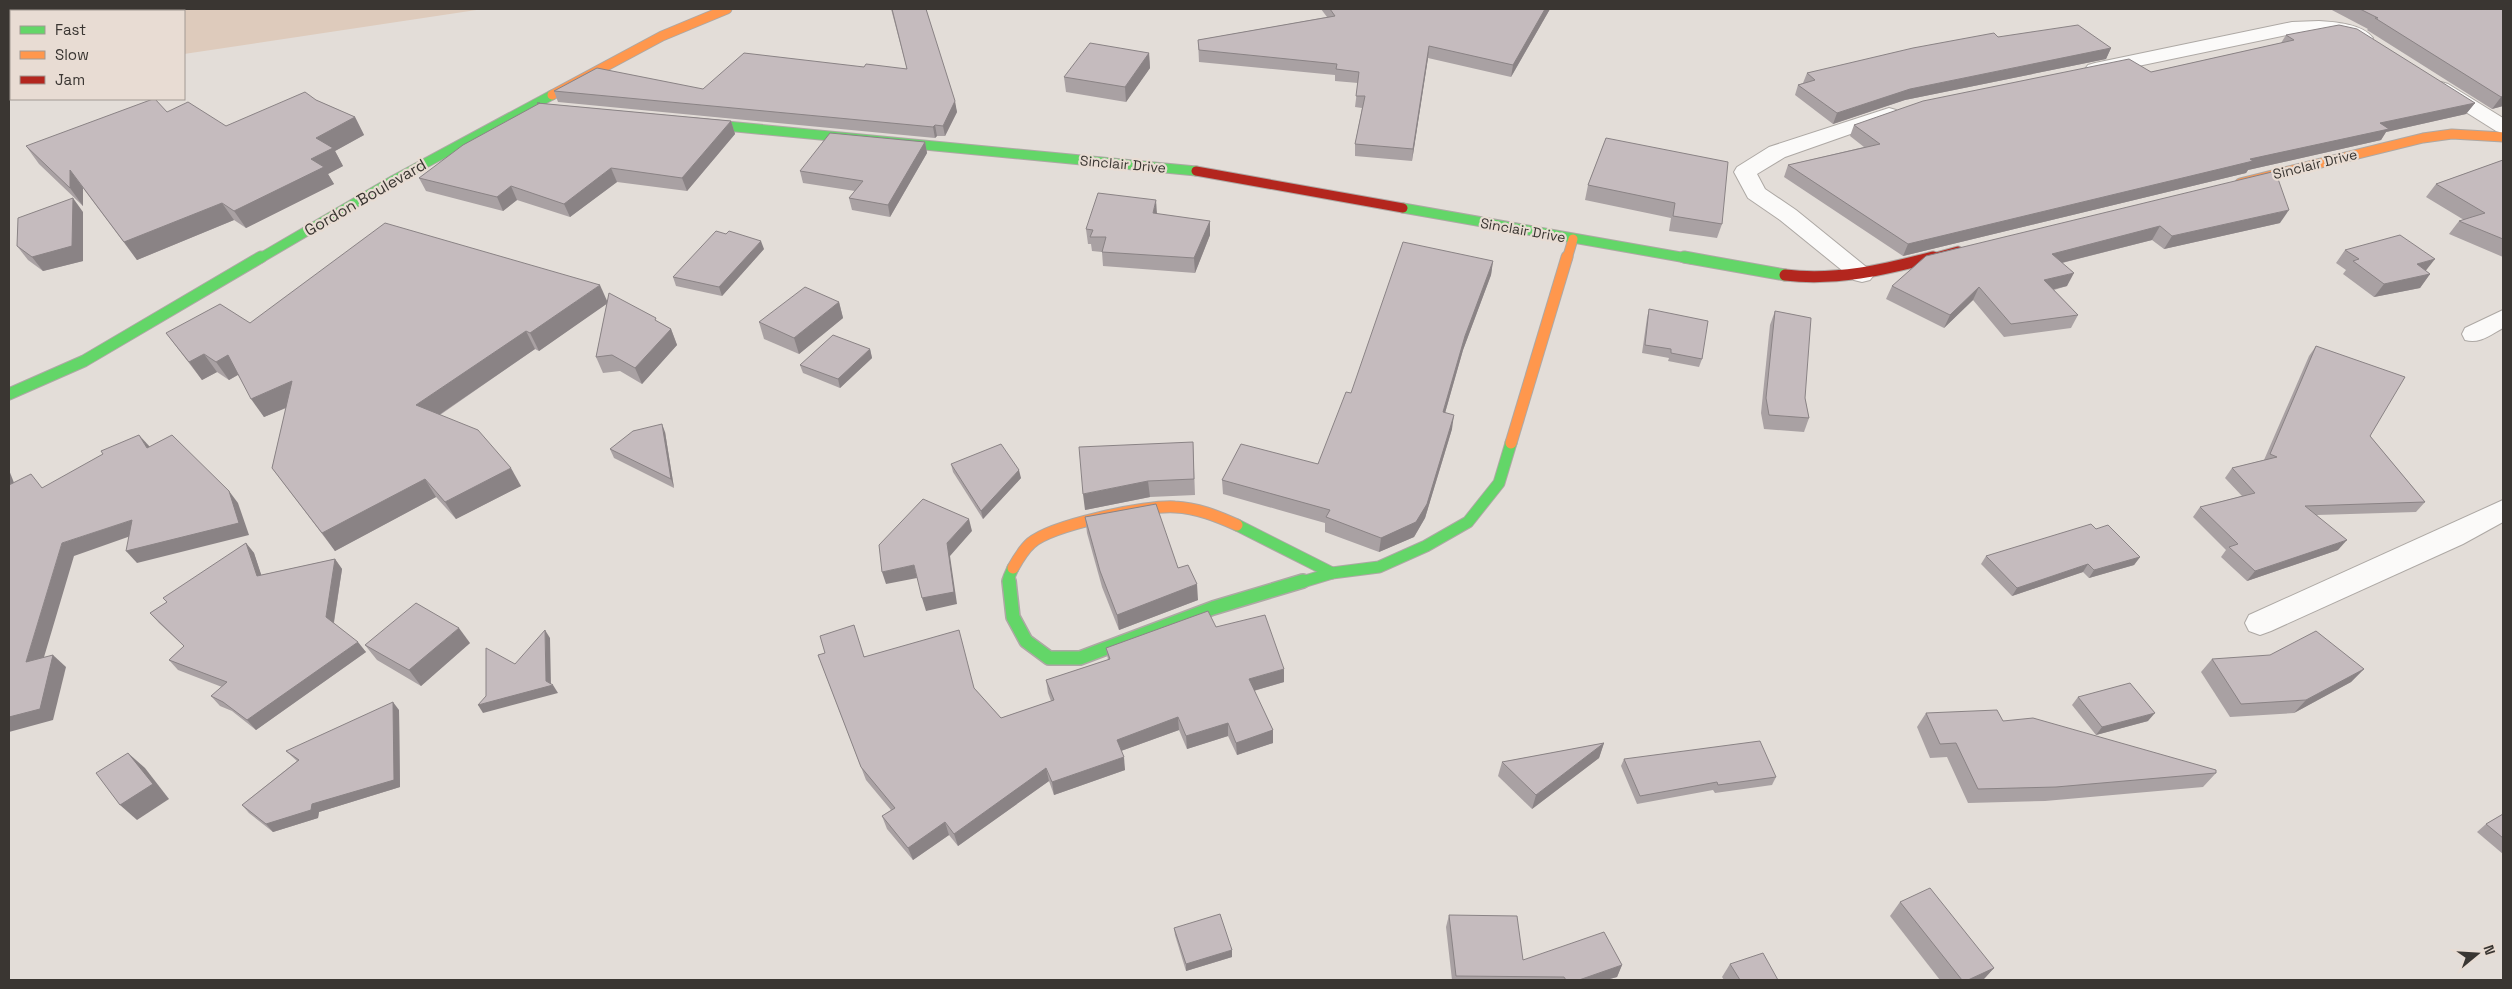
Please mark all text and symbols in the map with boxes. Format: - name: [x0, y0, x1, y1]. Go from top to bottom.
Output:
- legend: [10, 10, 185, 100]
- text: Fast: [55, 20, 86, 39]
- text: Slow: [55, 45, 89, 64]
- text: Jam: [55, 70, 85, 89]
- street label: Sinclair Drive: [2271, 145, 2359, 183]
- street label: Sinclair Drive: [1079, 151, 1167, 177]
- street label: Gordon Boulevard: [301, 154, 430, 241]
- street label: Sinclair Drive: [1479, 214, 1567, 246]
- north arrow: [2452, 929, 2502, 979]
- text: N: [2479, 943, 2499, 957]

